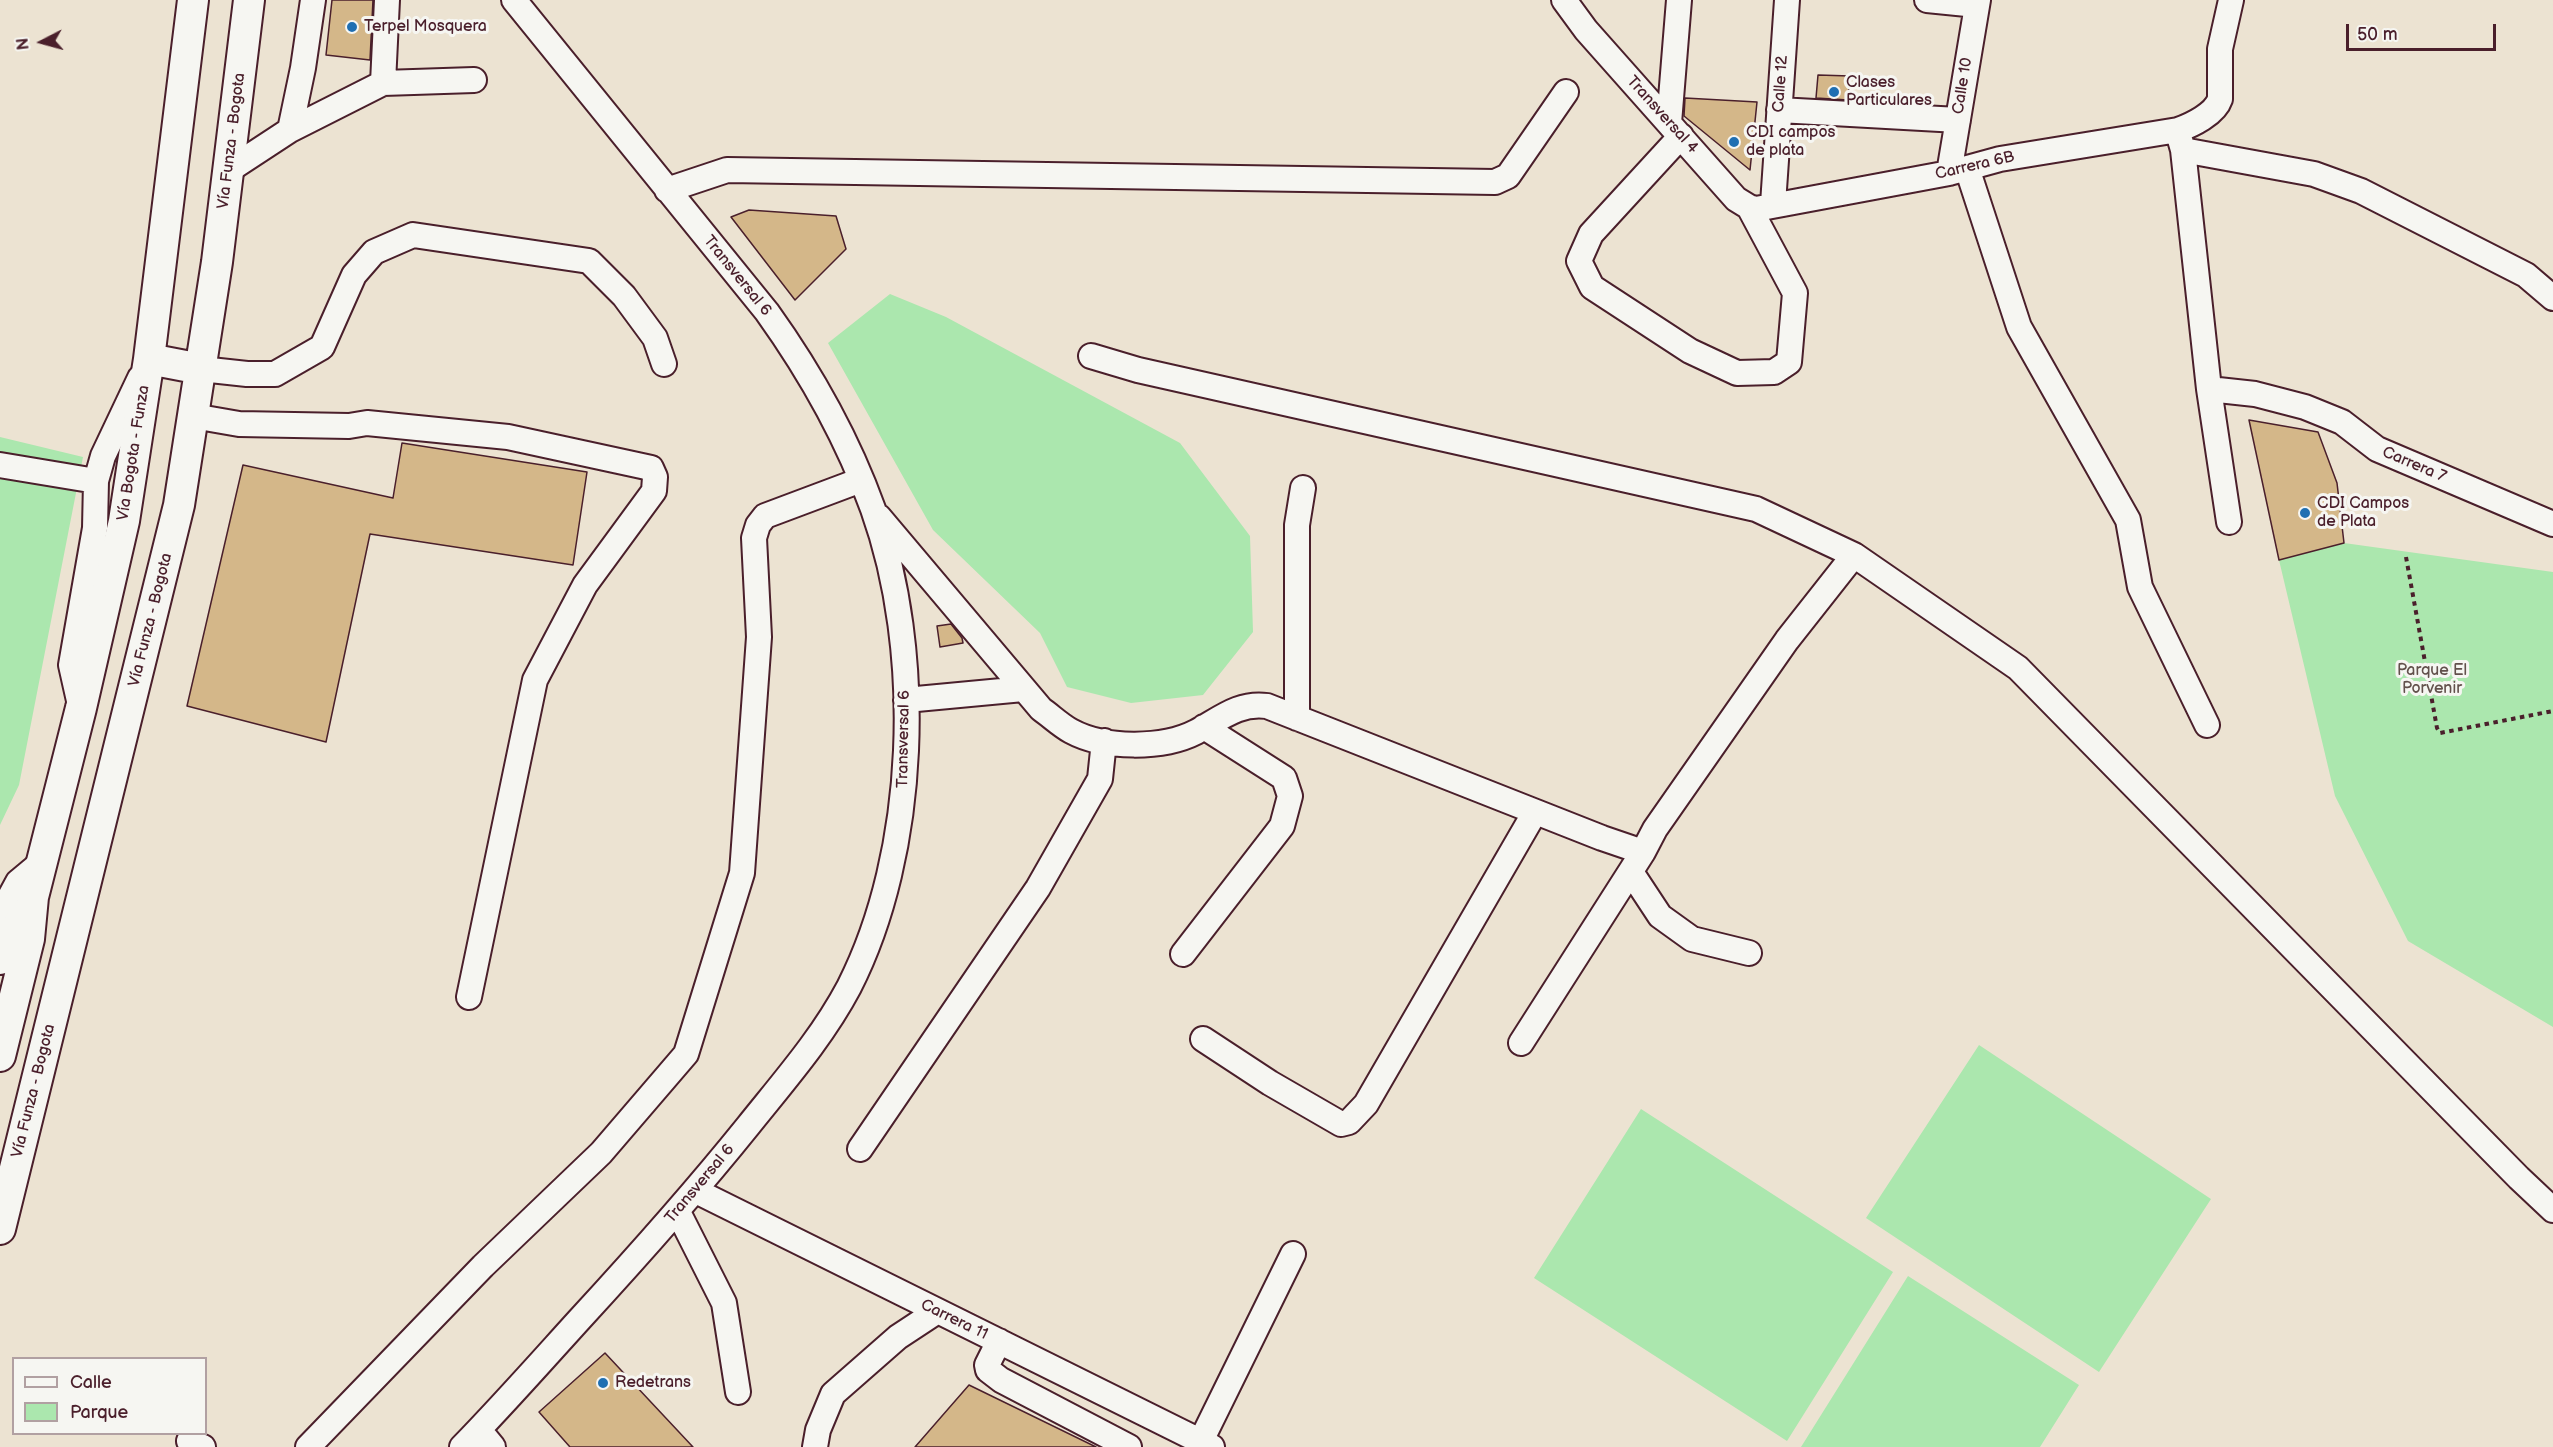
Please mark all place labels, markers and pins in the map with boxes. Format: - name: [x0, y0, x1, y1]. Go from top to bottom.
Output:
- place label: Terpel Mosquera: [364, 17, 487, 37]
- marker: Terpel Mosquera: [345, 20, 359, 34]
- place label: Clases Particulares: [1846, 73, 1932, 111]
- marker: Clases Particulares: [1827, 85, 1841, 99]
- place label: CDI campos de plata: [1746, 123, 1835, 161]
- marker: CDI campos de plata: [1727, 135, 1741, 149]
- place label: CDI Campos de Plata: [2317, 494, 2409, 532]
- marker: CDI Campos de Plata: [2298, 506, 2312, 520]
- place label: Redetrans: [615, 1373, 691, 1393]
- marker: Redetrans: [596, 1376, 610, 1390]

